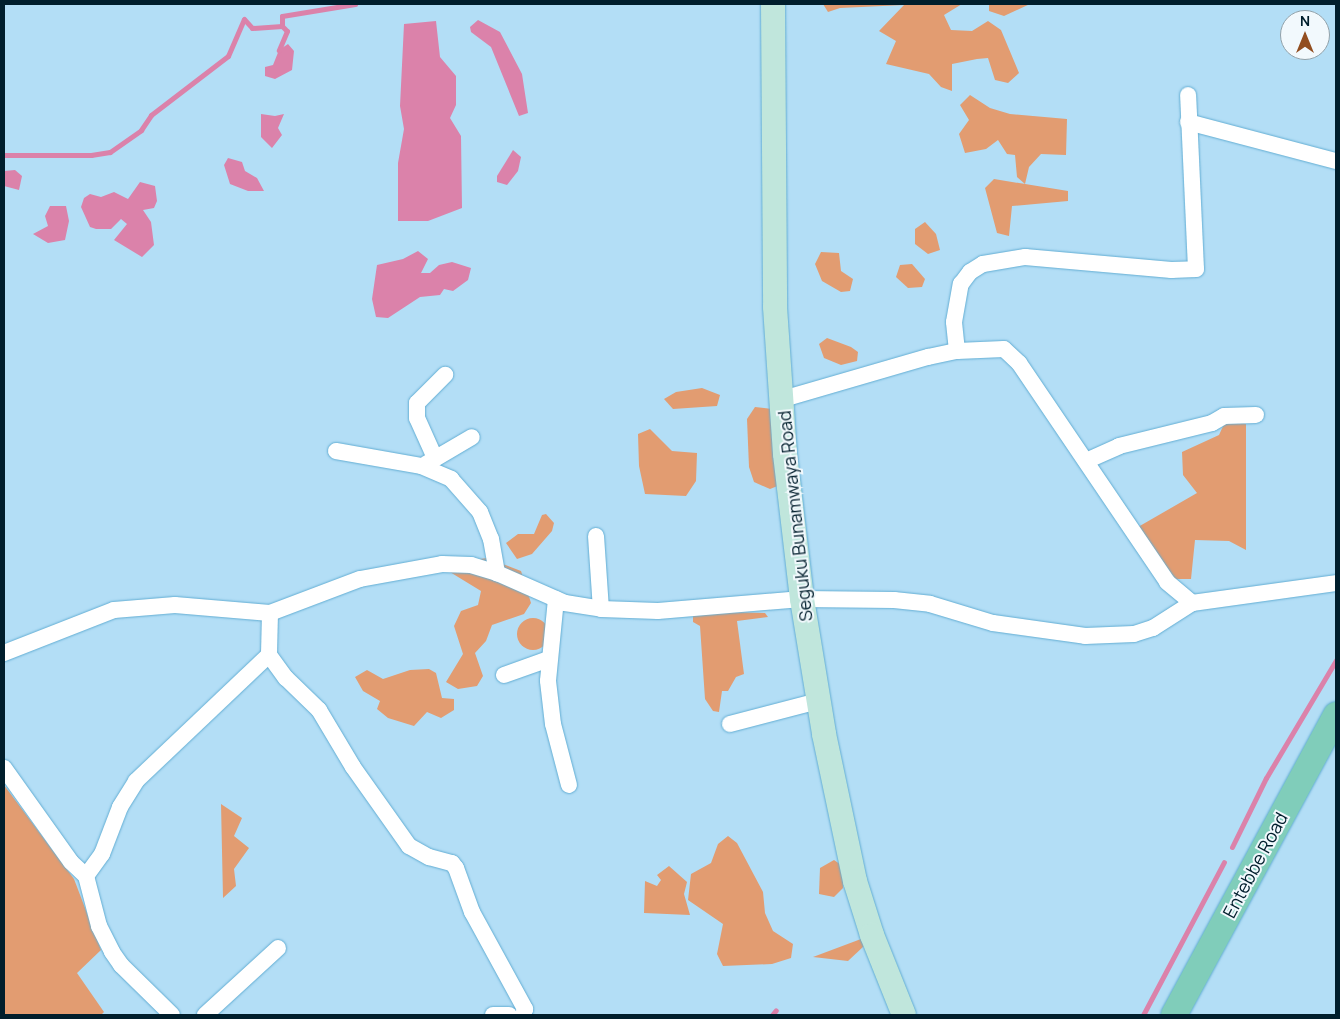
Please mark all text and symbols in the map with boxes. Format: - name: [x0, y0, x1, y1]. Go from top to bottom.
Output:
- north arrow: [1280, 10, 1330, 60]
- text: N: [1300, 11, 1310, 30]
- street label: Seguku Bunamwaya Road: [773, 409, 817, 623]
- street label: Entebbe Road: [1218, 809, 1292, 921]

